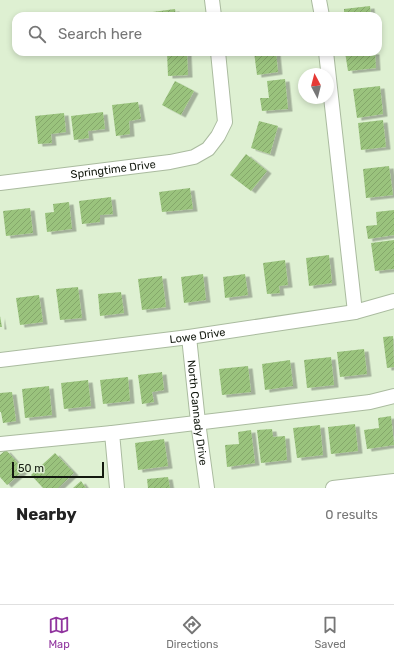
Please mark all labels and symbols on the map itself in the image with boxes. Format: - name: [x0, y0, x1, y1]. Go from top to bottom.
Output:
- north arrow: [298, 68, 334, 104]
- street label: Springtime Drive: [70, 158, 157, 181]
- street label: Lowe Drive: [169, 326, 226, 346]
- street label: North Cannady Drive: [184, 359, 210, 466]
- scale bar: [12, 460, 104, 479]

